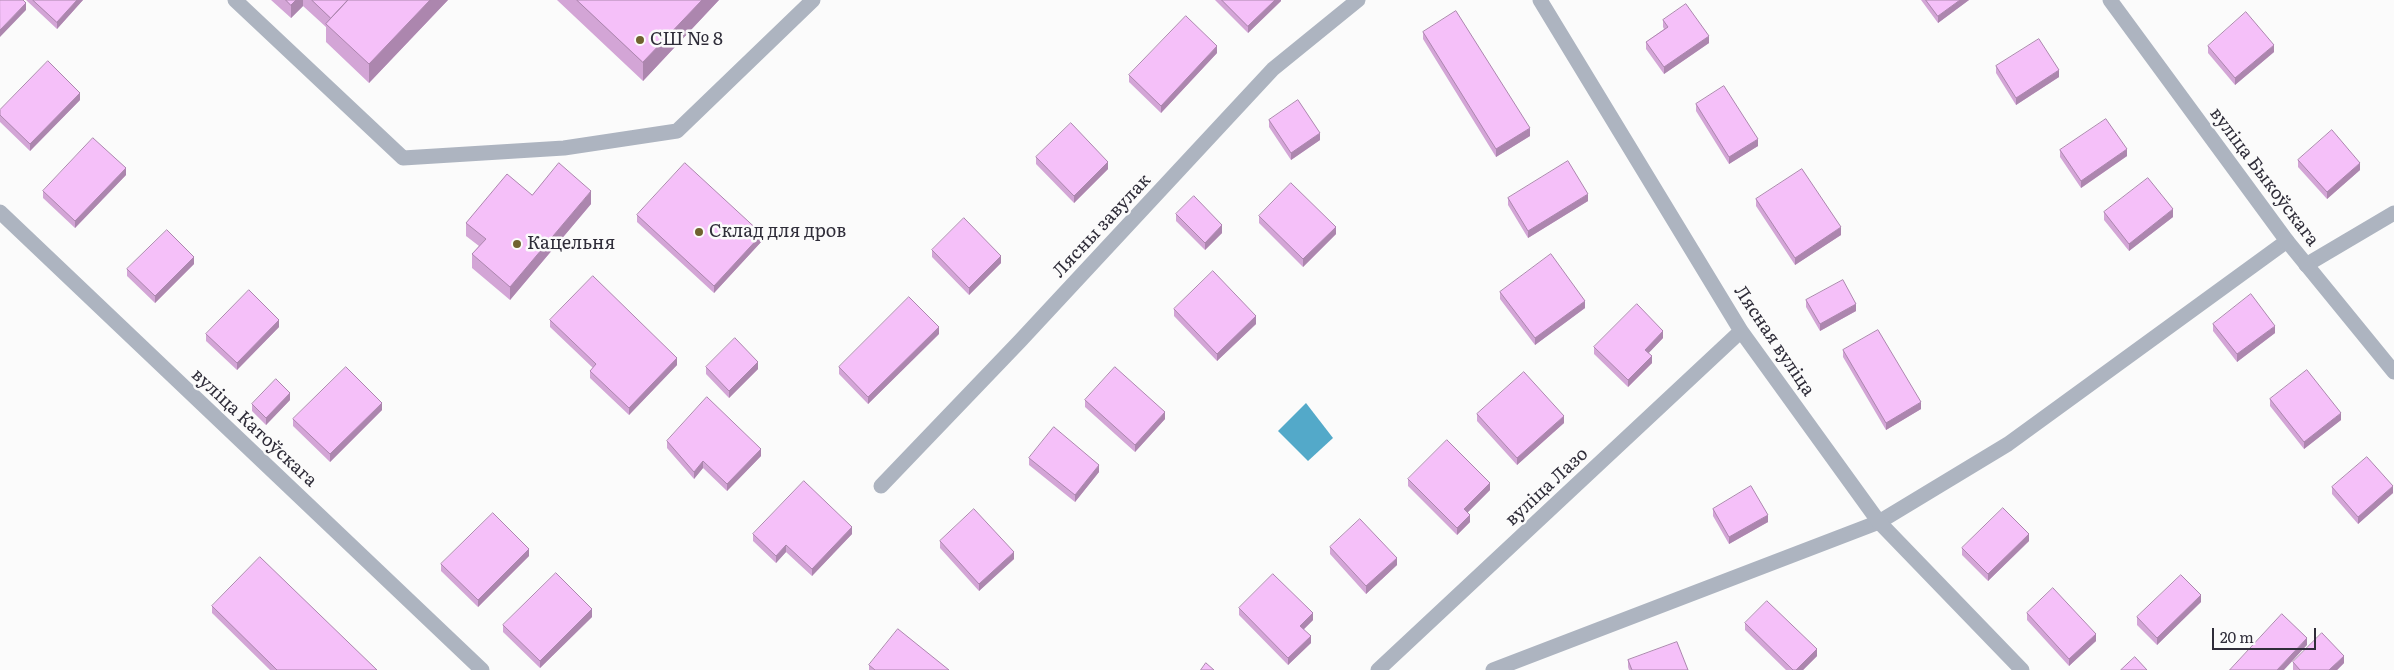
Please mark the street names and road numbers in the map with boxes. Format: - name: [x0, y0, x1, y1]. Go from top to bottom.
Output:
- street label: вуліца Быкоўскага: [2205, 103, 2323, 251]
- street label: Лясны завулак: [1048, 170, 1156, 282]
- street label: Лясная вуліца: [1729, 282, 1819, 400]
- street label: вуліца Катоўскага: [187, 364, 321, 492]
- street label: вуліца Лазо: [1501, 443, 1593, 531]

